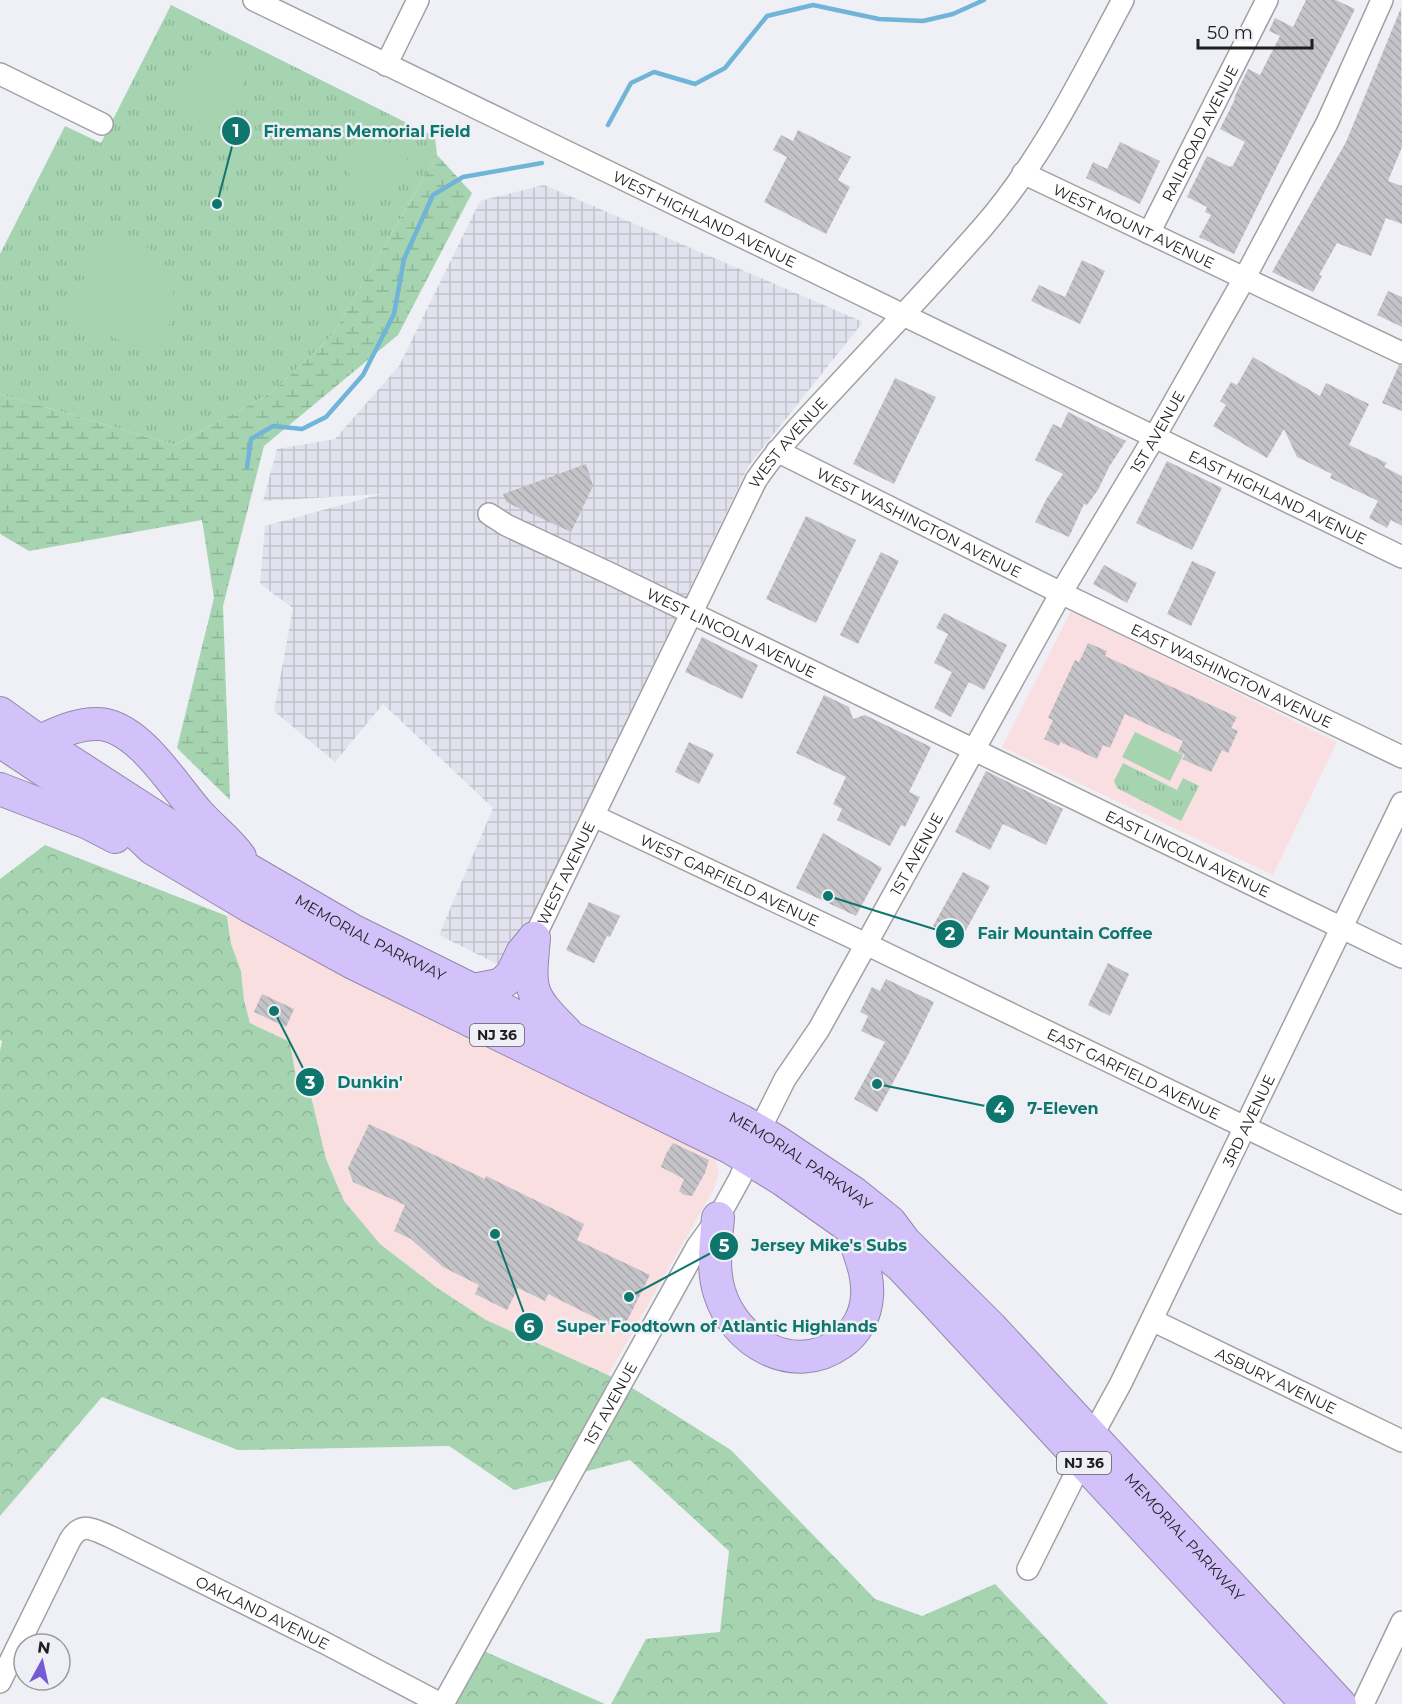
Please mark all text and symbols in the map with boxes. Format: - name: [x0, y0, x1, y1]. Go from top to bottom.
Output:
- scale bar: [1198, 12, 1312, 50]
- text: 50 m: [1207, 22, 1253, 44]
- street label: RAILROAD AVENUE: [1157, 62, 1242, 204]
- callout: Firemans Memorial Field: [221, 114, 482, 148]
- text: 1: [232, 120, 240, 142]
- text: Firemans Memorial Field: [263, 122, 471, 141]
- street label: WEST HIGHLAND AVENUE: [610, 166, 800, 271]
- street label: WEST MOUNT AVENUE: [1050, 179, 1218, 272]
- street label: 1ST AVENUE: [1126, 387, 1188, 476]
- street label: WEST AVENUE: [744, 393, 831, 491]
- street label: EAST HIGHLAND AVENUE: [1186, 445, 1370, 548]
- street label: WEST WASHINGTON AVENUE: [814, 463, 1025, 581]
- street label: WEST LINCOLN AVENUE: [644, 583, 819, 681]
- street label: EAST WASHINGTON AVENUE: [1128, 619, 1335, 732]
- street label: EAST LINCOLN AVENUE: [1103, 805, 1273, 901]
- street label: 1ST AVENUE: [886, 809, 947, 898]
- street label: WEST AVENUE: [532, 818, 599, 928]
- street label: WEST GARFIELD AVENUE: [637, 830, 822, 930]
- street label: MEMORIAL PARKWAY: [292, 890, 450, 985]
- callout: Fair Mountain Coffee: [935, 917, 1164, 951]
- text: 2: [945, 923, 956, 945]
- text: Fair Mountain Coffee: [977, 924, 1153, 943]
- road number: NJ 36: [470, 1024, 524, 1046]
- street label: EAST GARFIELD AVENUE: [1044, 1024, 1223, 1123]
- callout: Dunkin': [295, 1065, 414, 1099]
- street label: 3RD AVENUE: [1218, 1071, 1279, 1170]
- text: 3: [304, 1072, 316, 1094]
- text: Dunkin': [337, 1073, 403, 1092]
- callout: 7-Eleven: [985, 1092, 1110, 1126]
- text: 4: [994, 1098, 1007, 1120]
- text: 7-Eleven: [1027, 1099, 1099, 1118]
- street label: MEMORIAL PARKWAY: [726, 1107, 877, 1214]
- callout: Jersey Mike's Subs: [709, 1229, 919, 1263]
- text: 5: [719, 1235, 730, 1257]
- text: Jersey Mike's Subs: [750, 1236, 907, 1255]
- callout: Super Foodtown of Atlantic Highlands: [514, 1310, 889, 1344]
- text: 6: [523, 1316, 535, 1338]
- text: Super Foodtown of Atlantic Highlands: [557, 1317, 878, 1336]
- street label: ASBURY AVENUE: [1213, 1343, 1340, 1417]
- street label: 1ST AVENUE: [580, 1359, 641, 1448]
- road number: NJ 36: [1057, 1452, 1111, 1474]
- street label: MEMORIAL PARKWAY: [1121, 1469, 1249, 1605]
- street label: OAKLAND AVENUE: [193, 1571, 333, 1653]
- north arrow: [12, 1632, 72, 1692]
- text: N: [36, 1637, 52, 1658]

